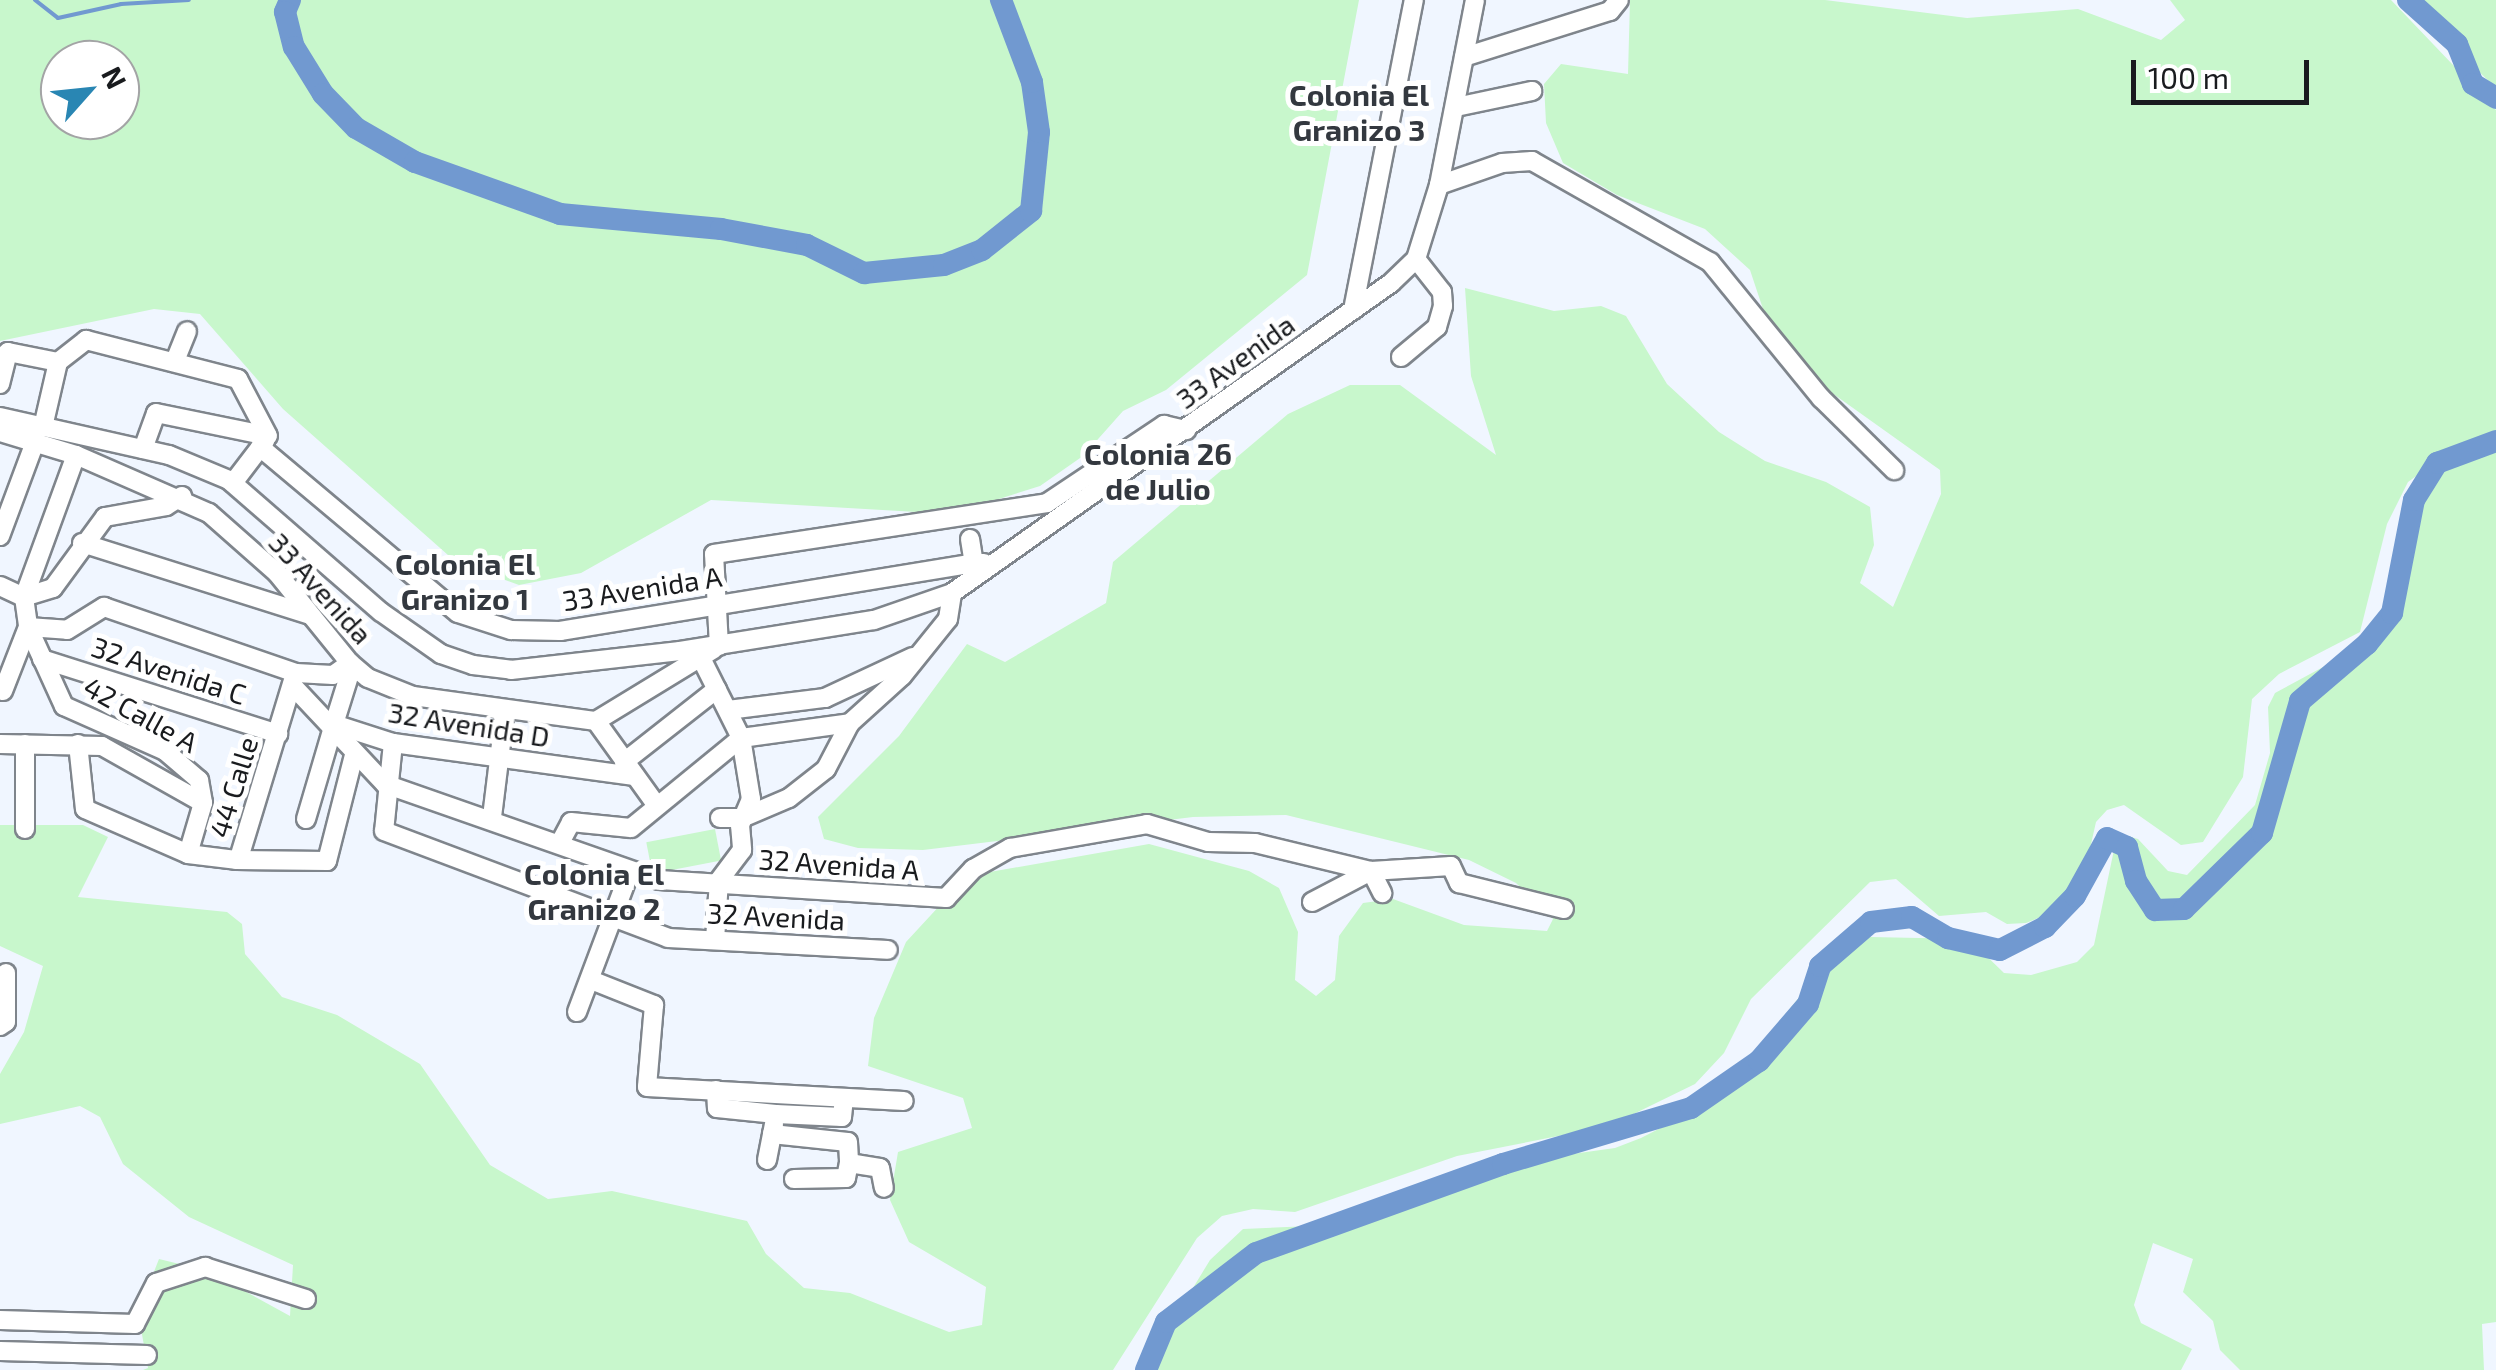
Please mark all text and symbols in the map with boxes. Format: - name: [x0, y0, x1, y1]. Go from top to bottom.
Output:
- north arrow: [40, 40, 140, 140]
- scale bar: [2136, 40, 2314, 102]
- text: 100 m: [2148, 59, 2229, 95]
- text: N: [95, 61, 135, 94]
- district label: Colonia El Granizo 3: [1289, 76, 1429, 146]
- street label: 33 Avenida: [1169, 307, 1301, 415]
- district label: Colonia 26 de Julio: [1084, 435, 1232, 506]
- street label: 33 Avenida: [262, 525, 380, 651]
- district label: Colonia El Granizo 1: [395, 545, 535, 616]
- street label: 33 Avenida A: [559, 559, 725, 617]
- street label: 32 Avenida C: [87, 629, 251, 711]
- street label: 42 Calle A: [78, 669, 204, 759]
- street label: 32 Avenida D: [386, 695, 552, 753]
- street label: 44 Calle: [202, 733, 264, 841]
- street label: 32 Avenida A: [757, 842, 921, 886]
- district label: Colonia El Granizo 2: [524, 855, 664, 926]
- street label: 32 Avenida: [706, 896, 846, 936]

